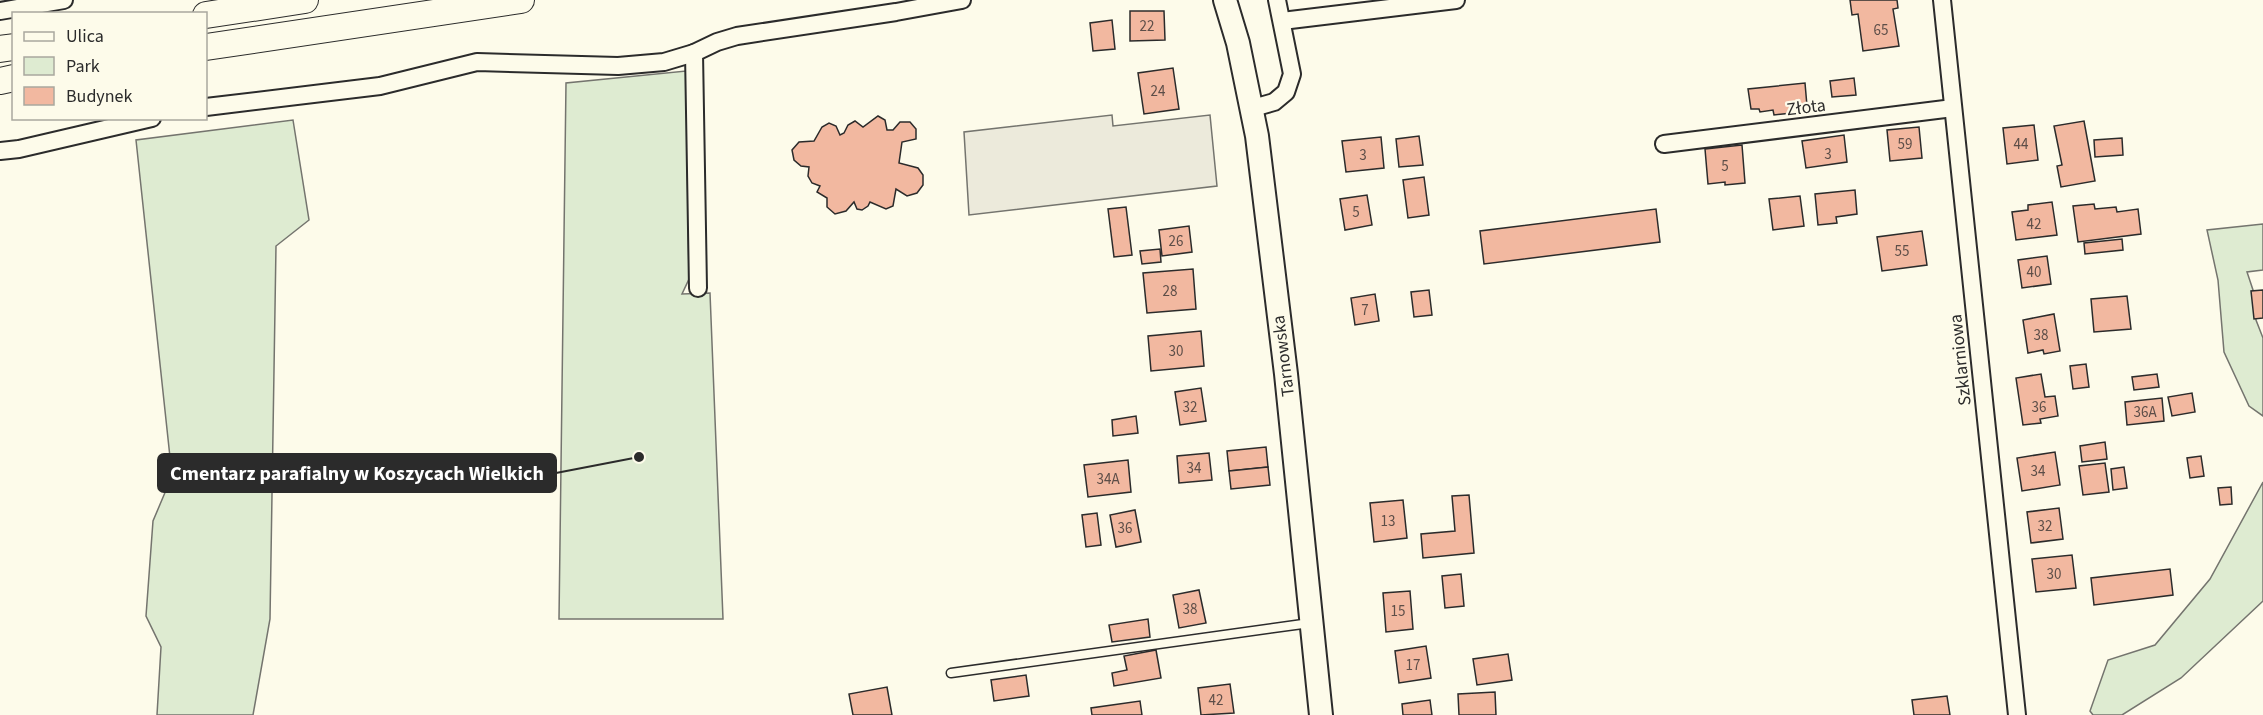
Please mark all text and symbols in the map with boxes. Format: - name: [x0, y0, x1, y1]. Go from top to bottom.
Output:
- legend: [12, 12, 207, 120]
- house number: 22: [1140, 16, 1154, 37]
- house number: 65: [1874, 20, 1888, 41]
- text: Ulica: [66, 24, 104, 49]
- text: Park: [66, 54, 100, 79]
- house number: 24: [1151, 81, 1166, 102]
- text: Budynek: [66, 84, 133, 109]
- street label: Złota: [1785, 93, 1827, 122]
- house number: 59: [1898, 134, 1912, 155]
- house number: 44: [2014, 134, 2029, 155]
- house number: 3: [1824, 144, 1832, 165]
- house number: 3: [1359, 145, 1367, 166]
- house number: 5: [1721, 156, 1729, 177]
- house number: 5: [1352, 202, 1360, 223]
- house number: 42: [2027, 214, 2041, 235]
- house number: 26: [1169, 231, 1183, 252]
- house number: 55: [1895, 241, 1909, 262]
- house number: 40: [2027, 262, 2041, 283]
- house number: 28: [1163, 281, 1177, 302]
- house number: 7: [1361, 300, 1369, 321]
- street label: Szklarniowa: [1943, 313, 1978, 407]
- street label: Tarnowska: [1266, 314, 1301, 398]
- house number: 38: [2034, 325, 2048, 346]
- house number: 30: [1169, 341, 1183, 362]
- house number: 32: [1183, 397, 1197, 418]
- house number: 36: [2032, 397, 2046, 418]
- house number: 36A: [2133, 402, 2157, 423]
- callout: Cmentarz parafialny w Koszycach Wielkich: [158, 454, 556, 492]
- house number: 34: [1187, 458, 1202, 479]
- text: Cmentarz parafialny w Koszycach Wielkich: [170, 460, 544, 488]
- house number: 34: [2031, 461, 2046, 482]
- house number: 34A: [1096, 469, 1120, 490]
- house number: 13: [1381, 511, 1395, 532]
- house number: 32: [2038, 516, 2052, 537]
- house number: 36: [1118, 518, 1132, 539]
- house number: 30: [2047, 564, 2061, 585]
- house number: 38: [1183, 599, 1197, 620]
- house number: 15: [1391, 601, 1405, 622]
- house number: 17: [1406, 655, 1420, 676]
- house number: 42: [1209, 690, 1223, 711]

